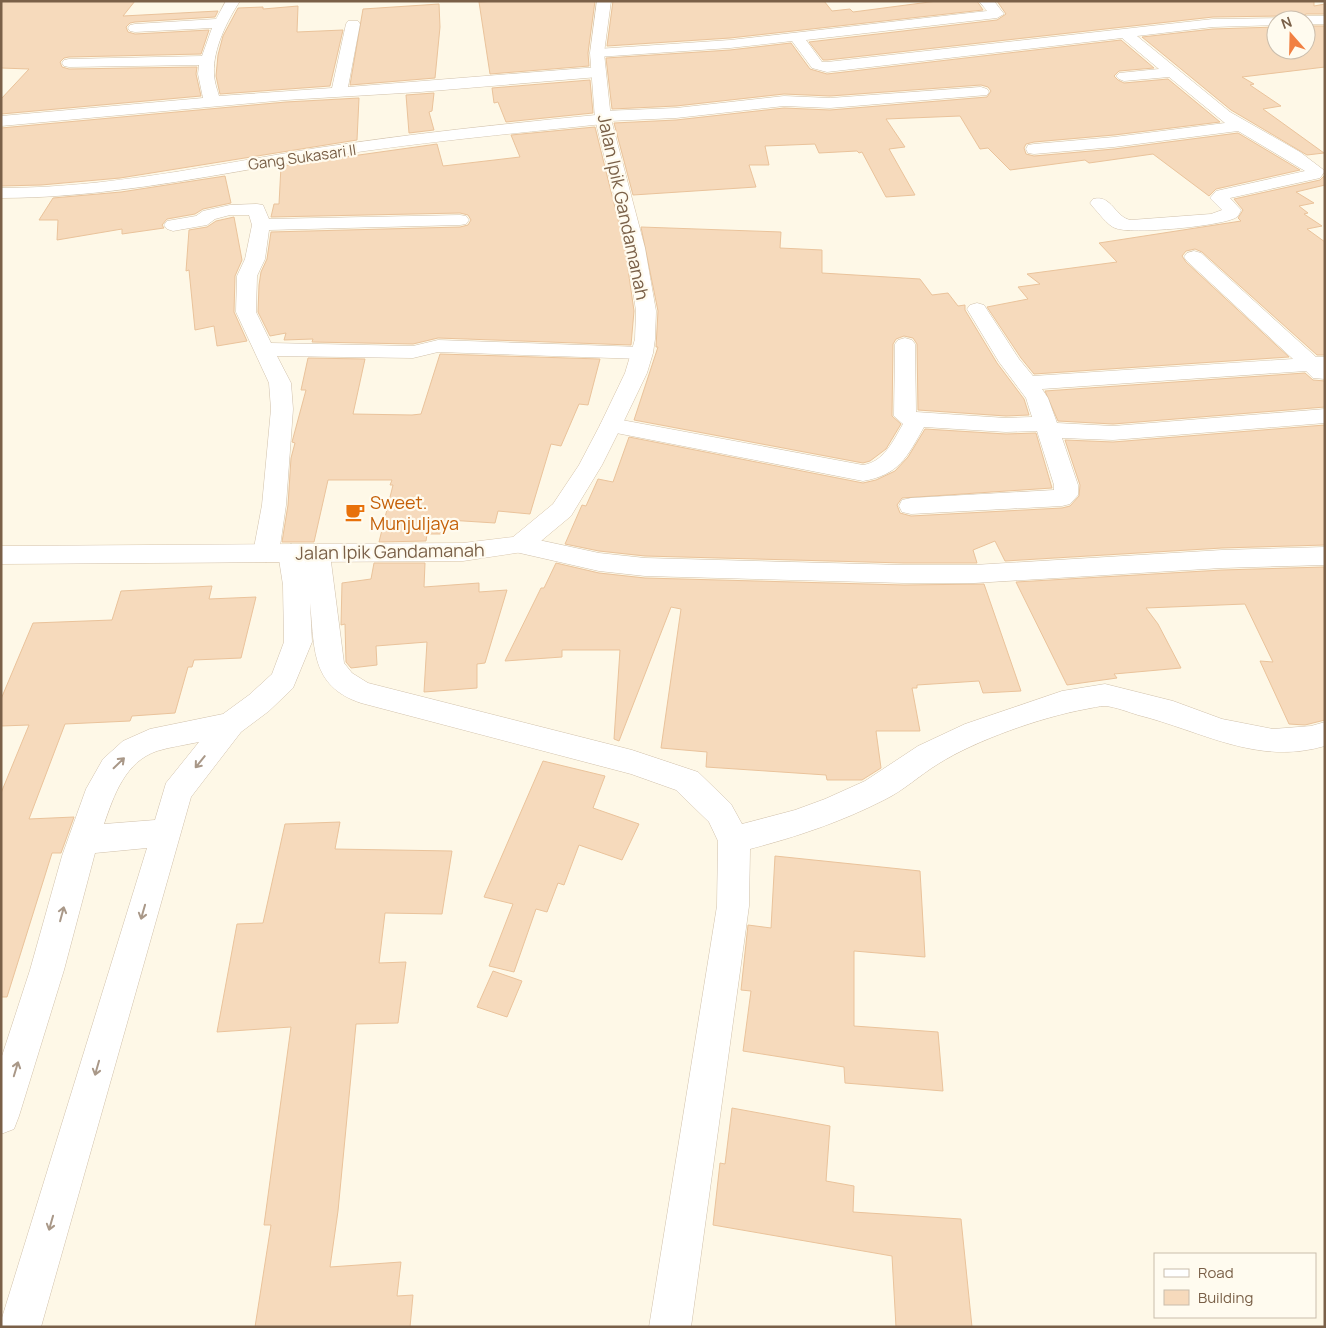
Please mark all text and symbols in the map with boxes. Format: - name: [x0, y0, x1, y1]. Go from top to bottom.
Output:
- north arrow: [1266, 10, 1316, 60]
- text: N: [1278, 12, 1294, 33]
- street label: Jalan Ipik Gandamanah: [593, 112, 655, 302]
- street label: Gang Sukasari II: [247, 139, 357, 175]
- place label: Sweet. Munjuljaya: [370, 490, 459, 535]
- cafe icon: Sweet. Munjuljaya: [344, 501, 366, 523]
- street label: Jalan Ipik Gandamanah: [295, 537, 485, 565]
- one-way arrow: [195, 755, 206, 768]
- one-way arrow: [113, 757, 125, 769]
- one-way arrow: [138, 903, 148, 919]
- one-way arrow: [58, 906, 68, 922]
- one-way arrow: [92, 1059, 102, 1075]
- one-way arrow: [11, 1062, 21, 1078]
- one-way arrow: [46, 1215, 56, 1231]
- legend: [1154, 1253, 1316, 1318]
- text: Road: [1198, 1262, 1234, 1283]
- text: Building: [1198, 1287, 1253, 1308]

